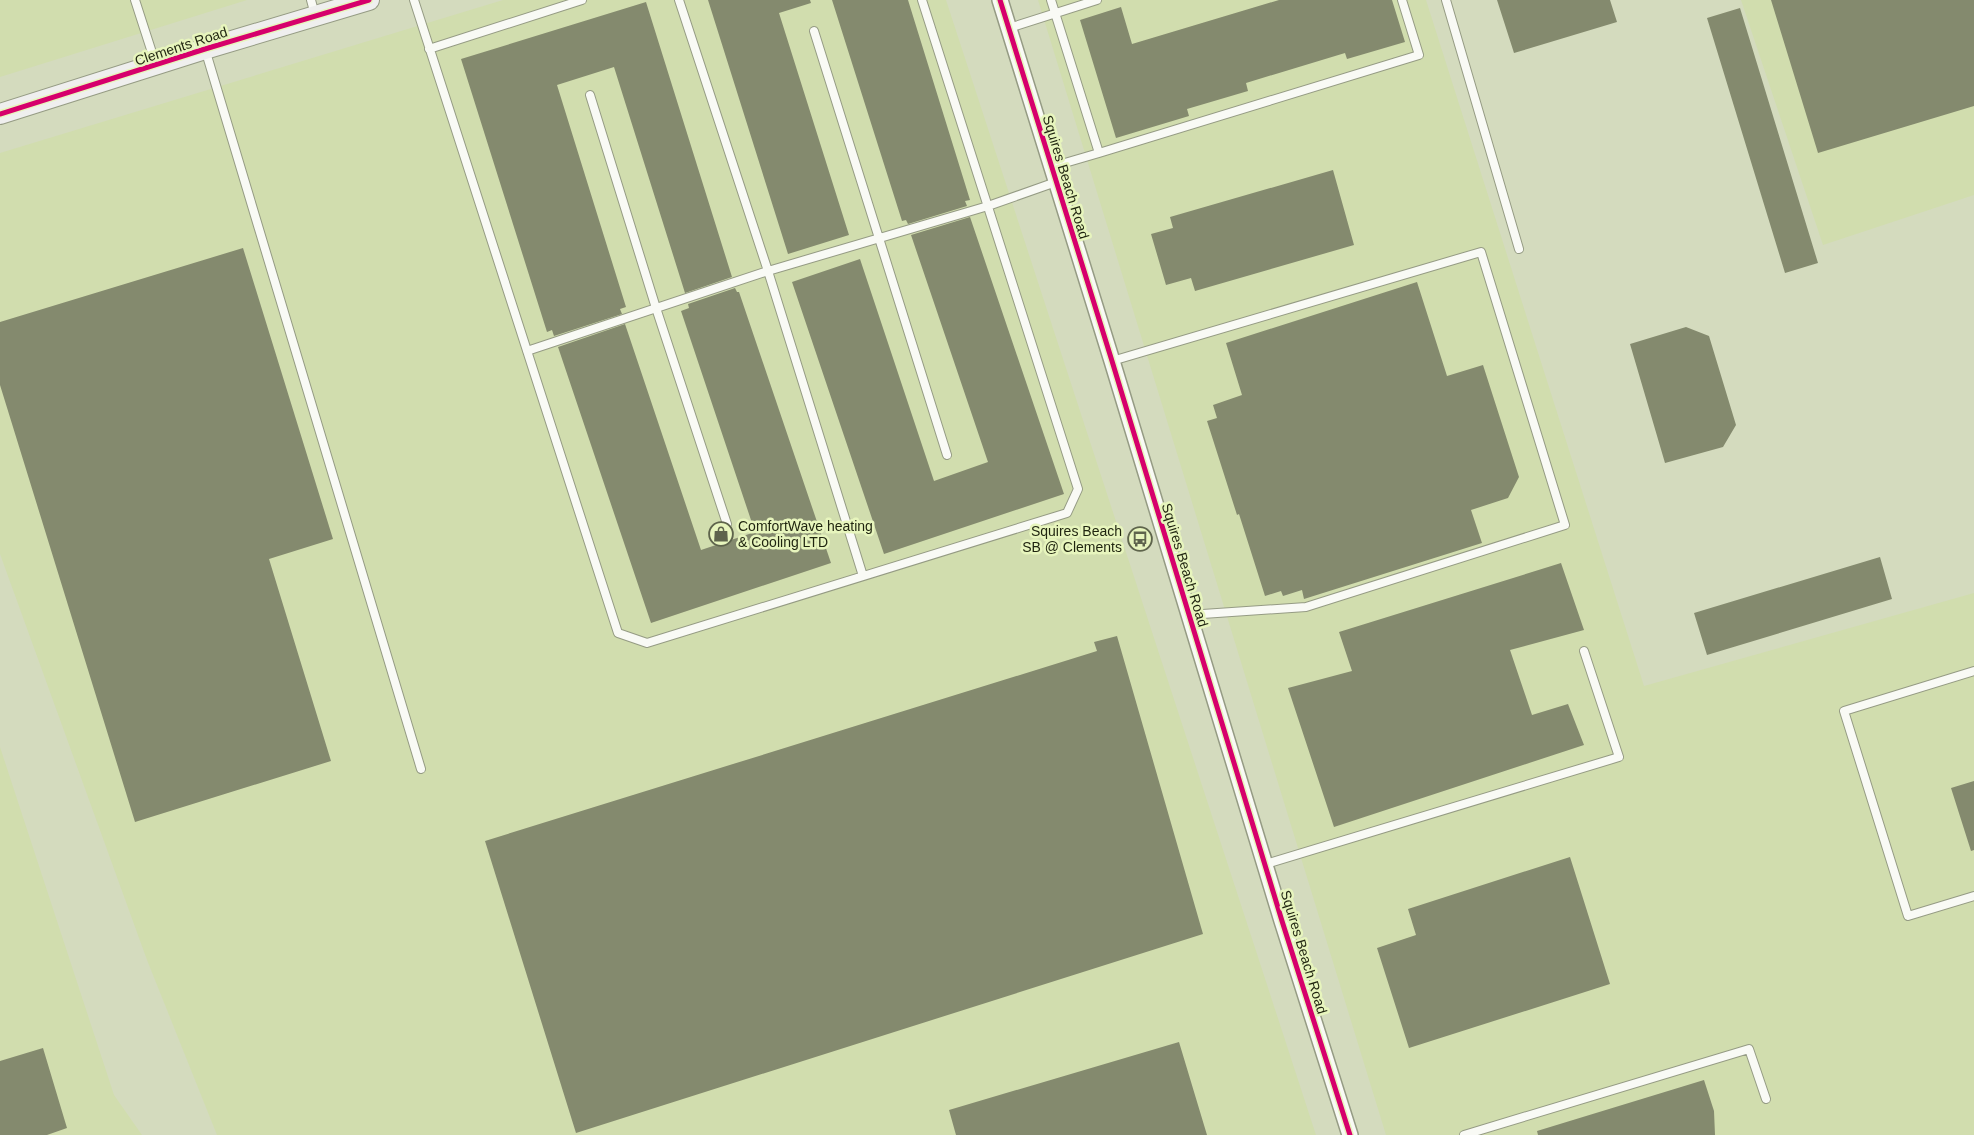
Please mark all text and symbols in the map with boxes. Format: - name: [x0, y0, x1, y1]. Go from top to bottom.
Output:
- street label: Clements Road: [133, 23, 229, 69]
- street label: Squires Beach Road: [1040, 113, 1092, 241]
- street label: Squires Beach Road: [1159, 501, 1211, 629]
- place label: ComfortWave heating & Cooling LTD: [738, 518, 873, 550]
- shop icon: ComfortWave heating & Cooling LTD: [708, 521, 734, 547]
- place label: Squires Beach SB @ Clements: [1022, 523, 1122, 555]
- bus stop icon: Squires Beach SB @ Clements: [1127, 526, 1153, 552]
- street label: Squires Beach Road: [1278, 888, 1330, 1016]

